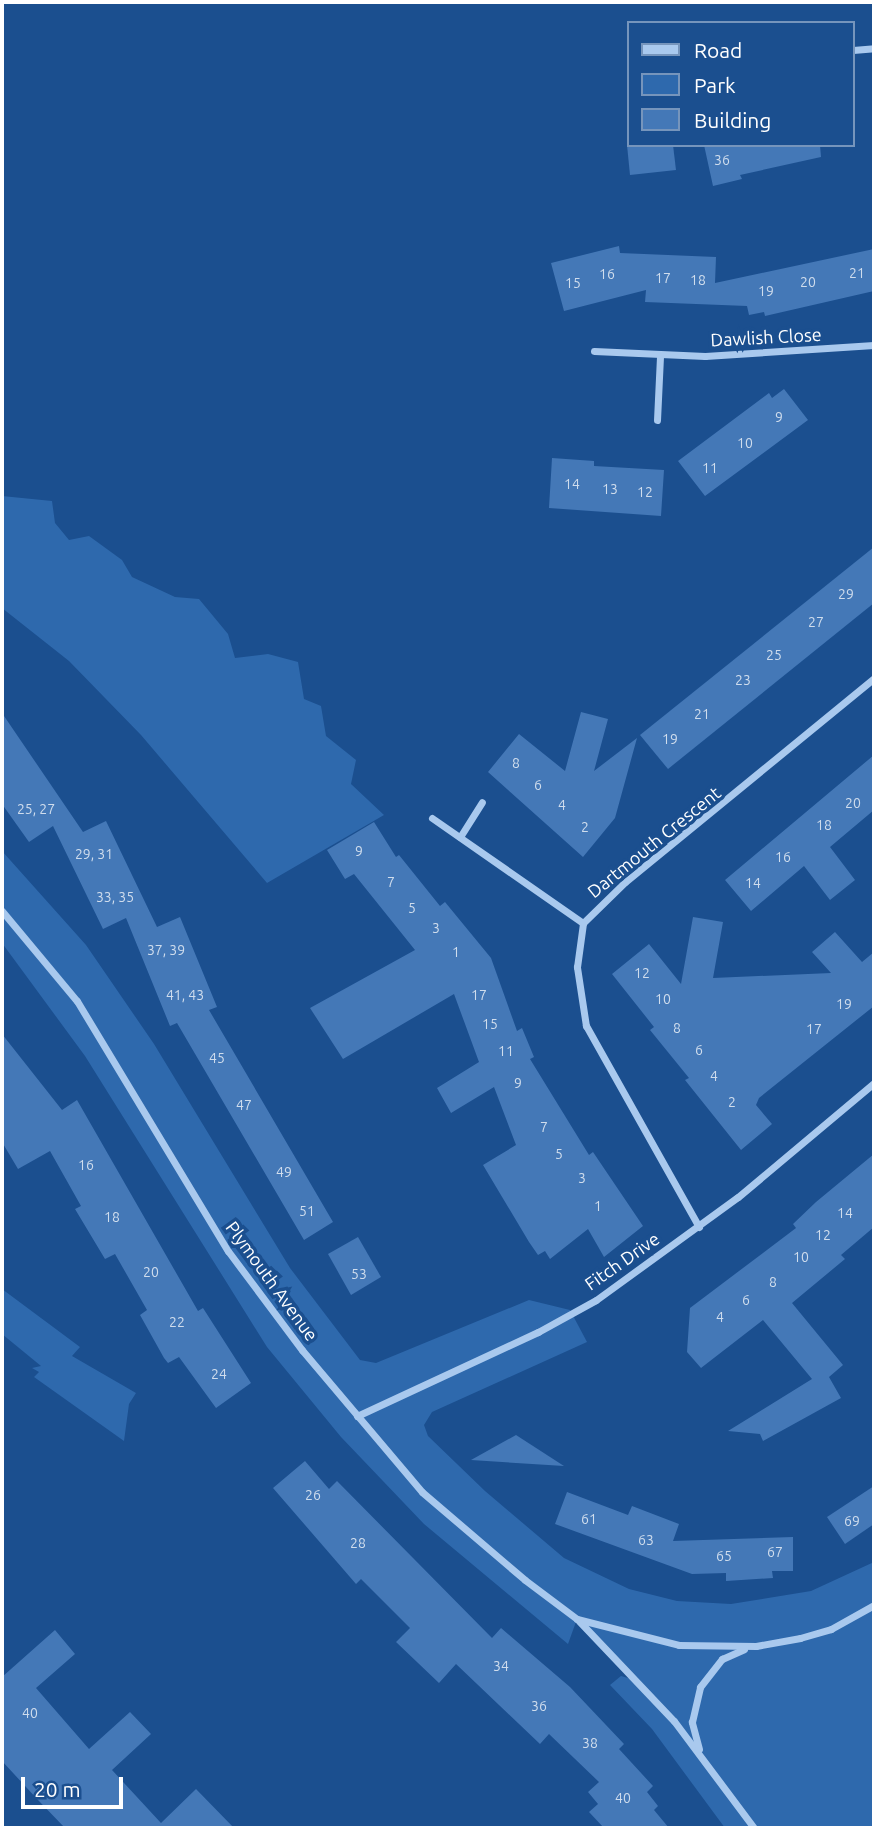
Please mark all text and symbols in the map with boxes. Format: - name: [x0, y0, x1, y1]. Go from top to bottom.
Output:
- legend: [628, 21, 855, 147]
- text: Road: [694, 38, 742, 62]
- text: Park: [694, 73, 736, 97]
- text: Building: [694, 108, 771, 132]
- house number: 36: [714, 152, 730, 168]
- house number: 21: [849, 265, 865, 281]
- house number: 16: [599, 266, 615, 282]
- house number: 17: [655, 270, 671, 286]
- house number: 18: [690, 272, 706, 288]
- house number: 20: [800, 274, 816, 290]
- house number: 15: [565, 275, 581, 291]
- house number: 19: [758, 283, 774, 299]
- street label: Dawlish Close: [710, 323, 822, 351]
- house number: 9: [775, 409, 783, 425]
- house number: 10: [737, 435, 753, 451]
- house number: 11: [702, 460, 718, 476]
- house number: 14: [564, 476, 580, 492]
- house number: 13: [602, 481, 618, 497]
- house number: 12: [637, 484, 653, 500]
- house number: 29: [838, 586, 854, 602]
- house number: 27: [808, 614, 824, 630]
- house number: 25: [766, 647, 782, 663]
- house number: 23: [735, 672, 751, 688]
- house number: 21: [694, 706, 710, 722]
- house number: 19: [662, 731, 678, 747]
- house number: 8: [512, 755, 520, 771]
- house number: 6: [534, 777, 542, 793]
- street label: Dartmouth Crescent: [583, 782, 725, 902]
- house number: 20: [845, 795, 861, 811]
- house number: 4: [558, 797, 566, 813]
- house number: 25, 27: [17, 801, 55, 817]
- house number: 18: [816, 817, 832, 833]
- house number: 2: [581, 819, 589, 835]
- house number: 9: [355, 843, 363, 859]
- house number: 29, 31: [75, 846, 113, 862]
- house number: 16: [775, 849, 791, 865]
- house number: 7: [387, 874, 395, 890]
- house number: 14: [745, 875, 761, 891]
- house number: 33, 35: [96, 889, 134, 905]
- house number: 5: [408, 900, 416, 916]
- house number: 3: [432, 920, 440, 936]
- house number: 37, 39: [147, 942, 185, 958]
- house number: 1: [452, 944, 460, 960]
- house number: 12: [634, 965, 650, 981]
- house number: 41, 43: [166, 987, 204, 1003]
- house number: 17: [471, 987, 487, 1003]
- house number: 10: [655, 991, 671, 1007]
- house number: 19: [836, 996, 852, 1012]
- house number: 15: [482, 1016, 498, 1032]
- house number: 8: [673, 1020, 681, 1036]
- house number: 17: [806, 1021, 822, 1037]
- house number: 6: [695, 1042, 703, 1058]
- house number: 11: [498, 1043, 514, 1059]
- house number: 45: [209, 1050, 225, 1066]
- house number: 4: [710, 1068, 718, 1084]
- house number: 9: [514, 1075, 522, 1091]
- house number: 2: [728, 1094, 736, 1110]
- house number: 47: [236, 1097, 252, 1113]
- house number: 7: [540, 1119, 548, 1135]
- house number: 5: [555, 1146, 563, 1162]
- house number: 16: [78, 1157, 94, 1173]
- house number: 49: [276, 1164, 292, 1180]
- house number: 3: [578, 1170, 586, 1186]
- house number: 1: [594, 1198, 602, 1214]
- house number: 51: [299, 1203, 315, 1219]
- house number: 14: [837, 1205, 853, 1221]
- house number: 18: [104, 1209, 120, 1225]
- street label: Plymouth Avenue: [221, 1217, 323, 1345]
- street label: Fitch Drive: [580, 1227, 664, 1295]
- house number: 12: [815, 1227, 831, 1243]
- house number: 10: [793, 1249, 809, 1265]
- house number: 20: [143, 1264, 159, 1280]
- house number: 53: [351, 1266, 367, 1282]
- house number: 8: [769, 1274, 777, 1290]
- house number: 6: [742, 1292, 750, 1308]
- house number: 4: [716, 1309, 724, 1325]
- house number: 22: [169, 1314, 185, 1330]
- house number: 24: [211, 1366, 227, 1382]
- house number: 26: [305, 1487, 321, 1503]
- house number: 61: [581, 1511, 597, 1527]
- house number: 69: [844, 1513, 860, 1529]
- house number: 63: [638, 1532, 654, 1548]
- house number: 28: [350, 1535, 366, 1551]
- house number: 67: [767, 1544, 783, 1560]
- house number: 65: [716, 1548, 732, 1564]
- house number: 34: [493, 1658, 509, 1674]
- house number: 36: [531, 1698, 547, 1714]
- house number: 40: [22, 1705, 38, 1721]
- house number: 38: [582, 1735, 598, 1751]
- scale bar: [24, 1764, 126, 1808]
- text: 20 m: [34, 1777, 81, 1801]
- house number: 40: [615, 1790, 631, 1806]

